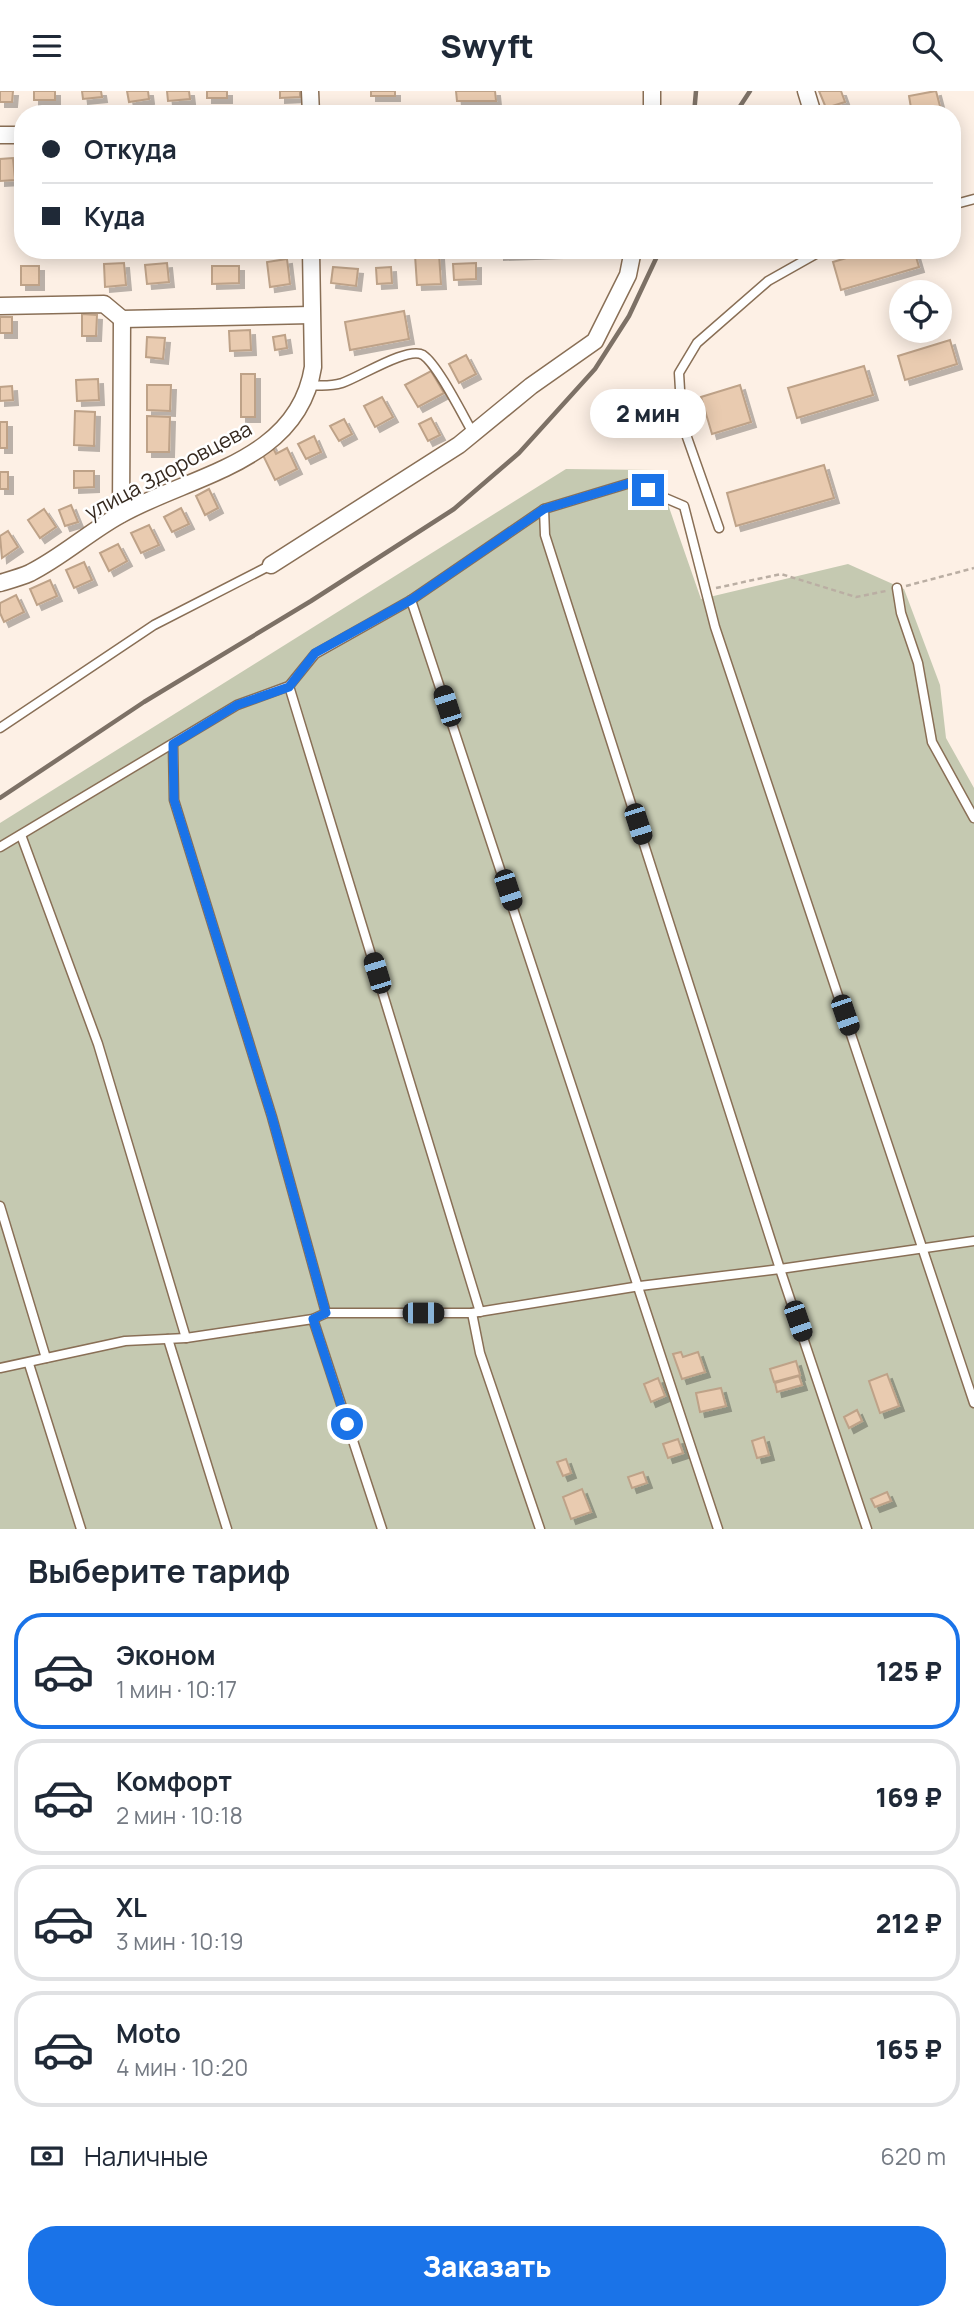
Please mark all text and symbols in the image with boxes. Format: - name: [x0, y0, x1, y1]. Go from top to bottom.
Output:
- text: Swyft: [440, 24, 534, 68]
- icon: menu: [28, 27, 66, 65]
- icon: search: [908, 27, 946, 65]
- text: Откуда: [84, 131, 177, 167]
- text: Куда: [84, 198, 145, 234]
- map controls: [889, 280, 952, 343]
- button: locate: [889, 280, 952, 343]
- callout: 2 мин: [590, 389, 706, 437]
- text: 2 мин: [616, 397, 680, 429]
- street label: улица Здоровцева: [80, 414, 256, 526]
- route end: [632, 474, 664, 506]
- car: [431, 683, 464, 729]
- car: [622, 801, 655, 847]
- car: [492, 867, 525, 913]
- car: [361, 950, 394, 996]
- car: [829, 992, 862, 1038]
- car: [782, 1298, 815, 1344]
- car: [403, 1303, 445, 1324]
- route start: [331, 1408, 363, 1440]
- text: Выберите тариф: [28, 1549, 290, 1593]
- text: Эконом: [116, 1637, 216, 1673]
- icon: car: [32, 1640, 95, 1703]
- text: 125 ₽: [876, 1653, 942, 1689]
- text: 1 мин · 10:17: [116, 1673, 237, 1705]
- text: Комфорт: [116, 1763, 232, 1799]
- icon: car: [32, 1766, 95, 1829]
- text: 169 ₽: [875, 1779, 942, 1815]
- text: 2 мин · 10:18: [116, 1799, 243, 1831]
- text: XL: [116, 1889, 147, 1925]
- icon: car: [32, 1892, 95, 1955]
- text: 212 ₽: [876, 1905, 942, 1941]
- text: 3 мин · 10:19: [116, 1925, 243, 1957]
- text: Moto: [116, 2015, 181, 2051]
- icon: car: [32, 2018, 95, 2081]
- text: 165 ₽: [876, 2031, 942, 2067]
- text: 4 мин · 10:20: [116, 2051, 248, 2083]
- icon: cash: [28, 2137, 66, 2175]
- text: Наличные: [84, 2138, 208, 2174]
- text: 620 m: [880, 2140, 946, 2172]
- button: Заказать: [28, 2226, 946, 2306]

